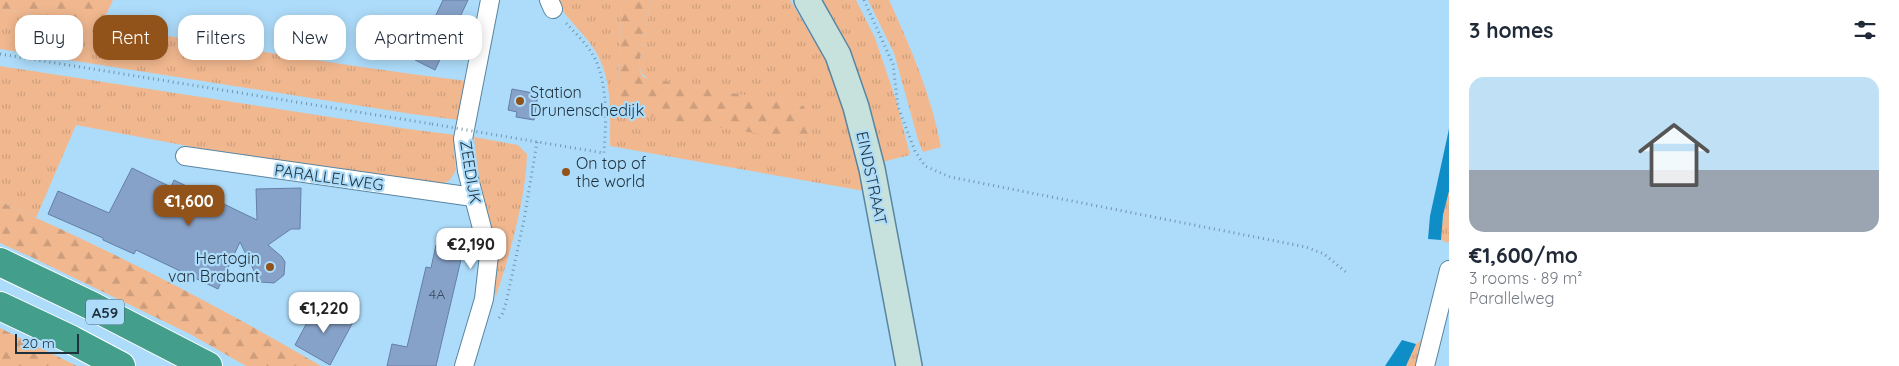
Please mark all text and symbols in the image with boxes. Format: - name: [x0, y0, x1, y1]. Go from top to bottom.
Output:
- chip: Buy: [15, 15, 83, 60]
- chip: Rent: [93, 15, 168, 60]
- chip: Filters: [178, 15, 264, 60]
- chip: New: [274, 15, 346, 60]
- chip: Apartment: [356, 15, 482, 60]
- icon: filters: [1851, 16, 1879, 44]
- text: 3 homes: [1469, 17, 1553, 43]
- place label: Station Drunenschedijk: [530, 82, 644, 120]
- marker: Station Drunenschedijk: [514, 95, 526, 107]
- icon: home: [1629, 110, 1719, 200]
- street label: EINDSTRAAT: [852, 129, 892, 227]
- street label: ZEEDIJK: [456, 139, 486, 205]
- place label: On top of the world: [576, 153, 647, 191]
- street label: PARALLELWEG: [273, 159, 385, 195]
- marker: On top of the world: [560, 166, 572, 178]
- pin: €1,600: [148, 184, 230, 227]
- text: €1,600: [164, 191, 214, 211]
- pin: €2,190: [430, 228, 512, 270]
- text: €2,190: [447, 234, 495, 254]
- text: €1,600/mo: [1469, 242, 1578, 268]
- place label: Hertogin van Brabant: [168, 248, 260, 286]
- marker: Hertogin van Brabant: [264, 261, 276, 273]
- text: 3 rooms · 89 m²: [1469, 268, 1582, 288]
- house number: 4A: [429, 285, 445, 303]
- text: Parallelweg: [1469, 288, 1554, 308]
- pin: €1,220: [283, 292, 365, 334]
- text: €1,220: [300, 298, 348, 318]
- road number: A59: [86, 300, 124, 324]
- scale bar: [15, 331, 79, 354]
- text: 20 m: [22, 334, 55, 352]

